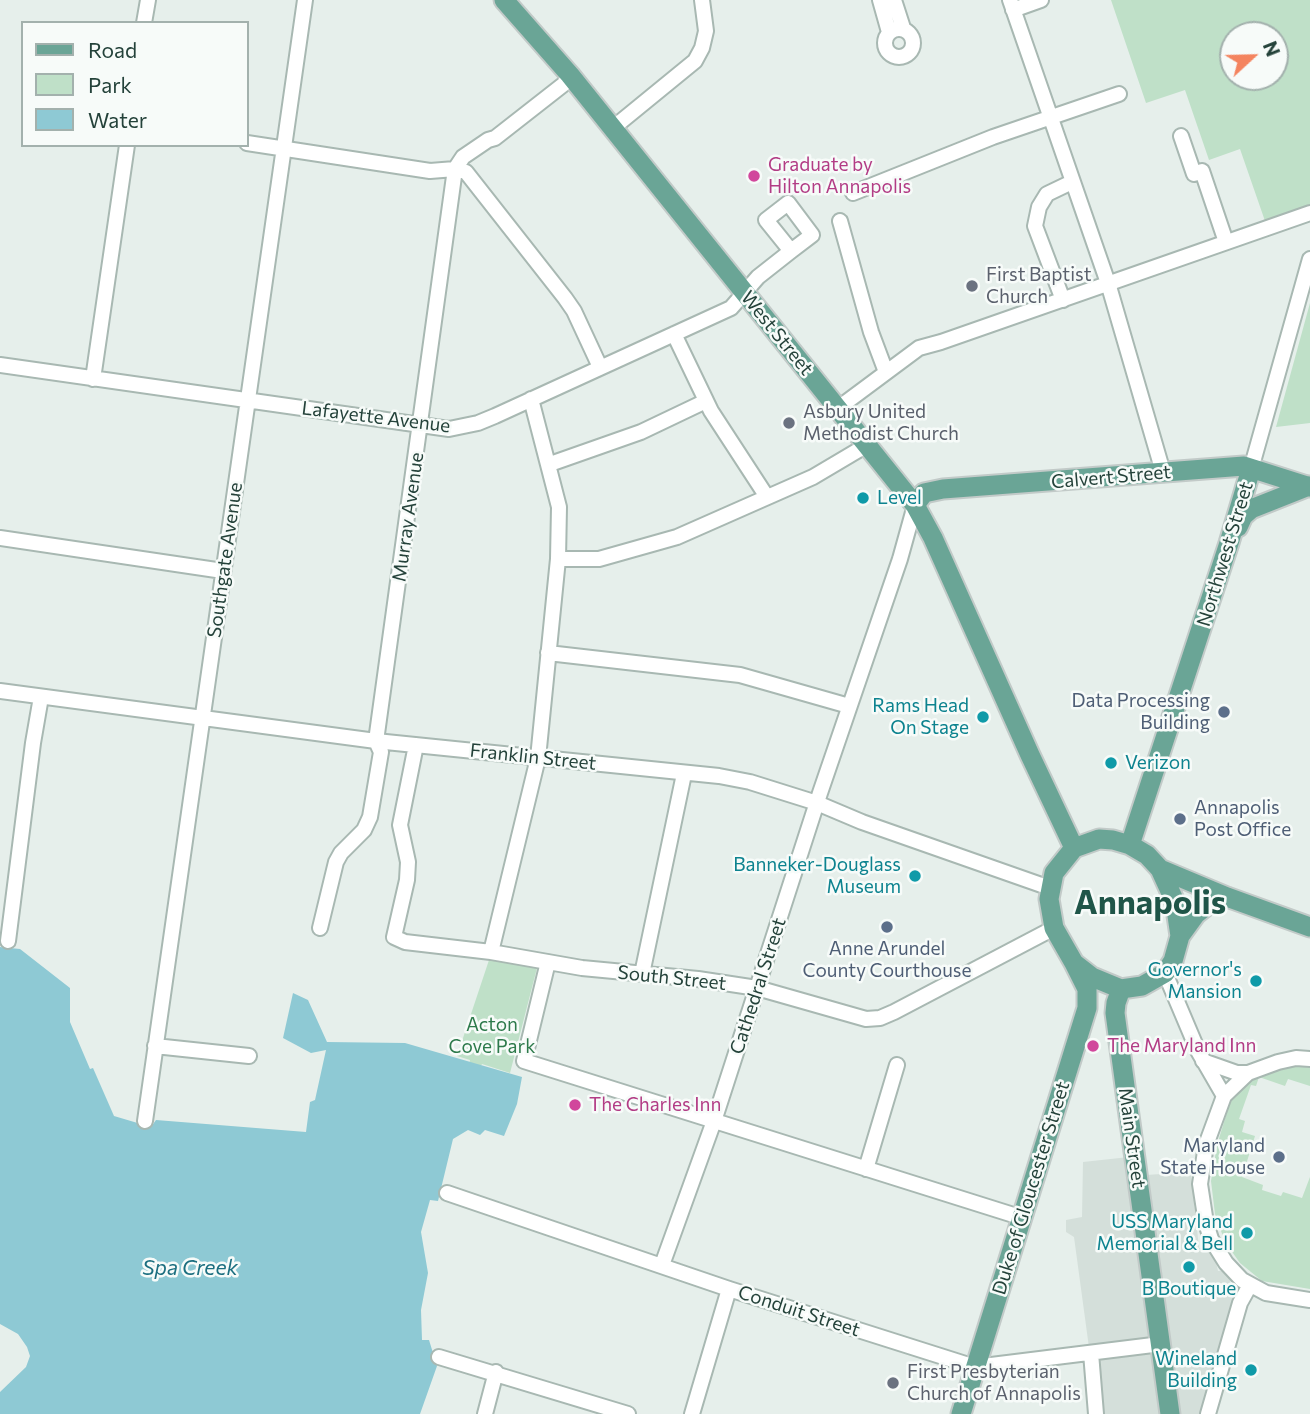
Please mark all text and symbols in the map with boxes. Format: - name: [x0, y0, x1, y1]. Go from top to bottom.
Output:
- legend: [21, 21, 248, 147]
- north arrow: [1219, 21, 1289, 91]
- text: Road: [88, 37, 137, 62]
- text: N: [1259, 38, 1285, 60]
- text: Park: [88, 72, 132, 97]
- text: Water: [88, 107, 147, 132]
- place label: Graduate by Hilton Annapolis: [768, 154, 911, 198]
- marker: Graduate by Hilton Annapolis: [746, 168, 762, 184]
- place label: First Baptist Church: [986, 264, 1091, 308]
- marker: First Baptist Church: [964, 278, 980, 294]
- street label: West Street: [736, 286, 818, 380]
- street label: Lafayette Avenue: [300, 397, 452, 437]
- place label: Asbury United Methodist Church: [803, 401, 959, 445]
- marker: Asbury United Methodist Church: [781, 415, 797, 431]
- street label: Murray Avenue: [388, 451, 428, 583]
- street label: Calvert Street: [1050, 460, 1172, 494]
- street label: Northwest Street: [1192, 479, 1258, 629]
- street label: Southgate Avenue: [203, 481, 247, 639]
- place label: Level: [877, 487, 922, 509]
- marker: Level: [855, 490, 871, 506]
- place label: Data Processing Building: [1071, 690, 1210, 734]
- place label: Rams Head On Stage: [872, 695, 969, 739]
- marker: Data Processing Building: [1216, 704, 1232, 720]
- marker: Rams Head On Stage: [975, 709, 991, 725]
- street label: Franklin Street: [469, 739, 597, 775]
- place label: Verizon: [1125, 752, 1191, 774]
- marker: Verizon: [1103, 755, 1119, 771]
- place label: Annapolis Post Office: [1194, 797, 1291, 841]
- marker: Annapolis Post Office: [1172, 811, 1188, 827]
- place label: Banneker-Douglass Museum: [733, 854, 901, 898]
- marker: Banneker-Douglass Museum: [907, 868, 923, 884]
- district label: Annapolis: [1074, 883, 1226, 923]
- street label: Cathedral Street: [725, 915, 791, 1057]
- marker: Anne Arundel County Courthouse: [879, 919, 895, 935]
- place label: Anne Arundel County Courthouse: [802, 938, 972, 982]
- place label: Governor's Mansion: [1148, 959, 1242, 1003]
- street label: South Street: [617, 961, 727, 995]
- marker: Governor's Mansion: [1248, 973, 1264, 989]
- park label: Acton Cove Park: [449, 1014, 535, 1058]
- place label: The Maryland Inn: [1107, 1035, 1256, 1057]
- marker: The Maryland Inn: [1085, 1038, 1101, 1054]
- street label: Duke of Gloucester Street: [988, 1079, 1074, 1297]
- street label: Main Street: [1114, 1086, 1150, 1190]
- place label: The Charles Inn: [589, 1094, 721, 1116]
- marker: The Charles Inn: [567, 1097, 583, 1113]
- place label: Maryland State House: [1160, 1135, 1265, 1179]
- marker: Maryland State House: [1271, 1149, 1287, 1165]
- place label: USS Maryland Memorial & Bell: [1097, 1211, 1233, 1255]
- marker: USS Maryland Memorial & Bell: [1239, 1225, 1255, 1241]
- water label: Spa Creek: [142, 1255, 238, 1281]
- marker: B Boutique: [1181, 1259, 1197, 1275]
- place label: B Boutique: [1142, 1278, 1236, 1300]
- street label: Conduit Street: [735, 1281, 863, 1341]
- place label: Wineland Building: [1155, 1348, 1237, 1392]
- place label: First Presbyterian Church of Annapolis: [907, 1361, 1081, 1405]
- marker: Wineland Building: [1243, 1362, 1259, 1378]
- marker: First Presbyterian Church of Annapolis: [885, 1375, 901, 1391]

